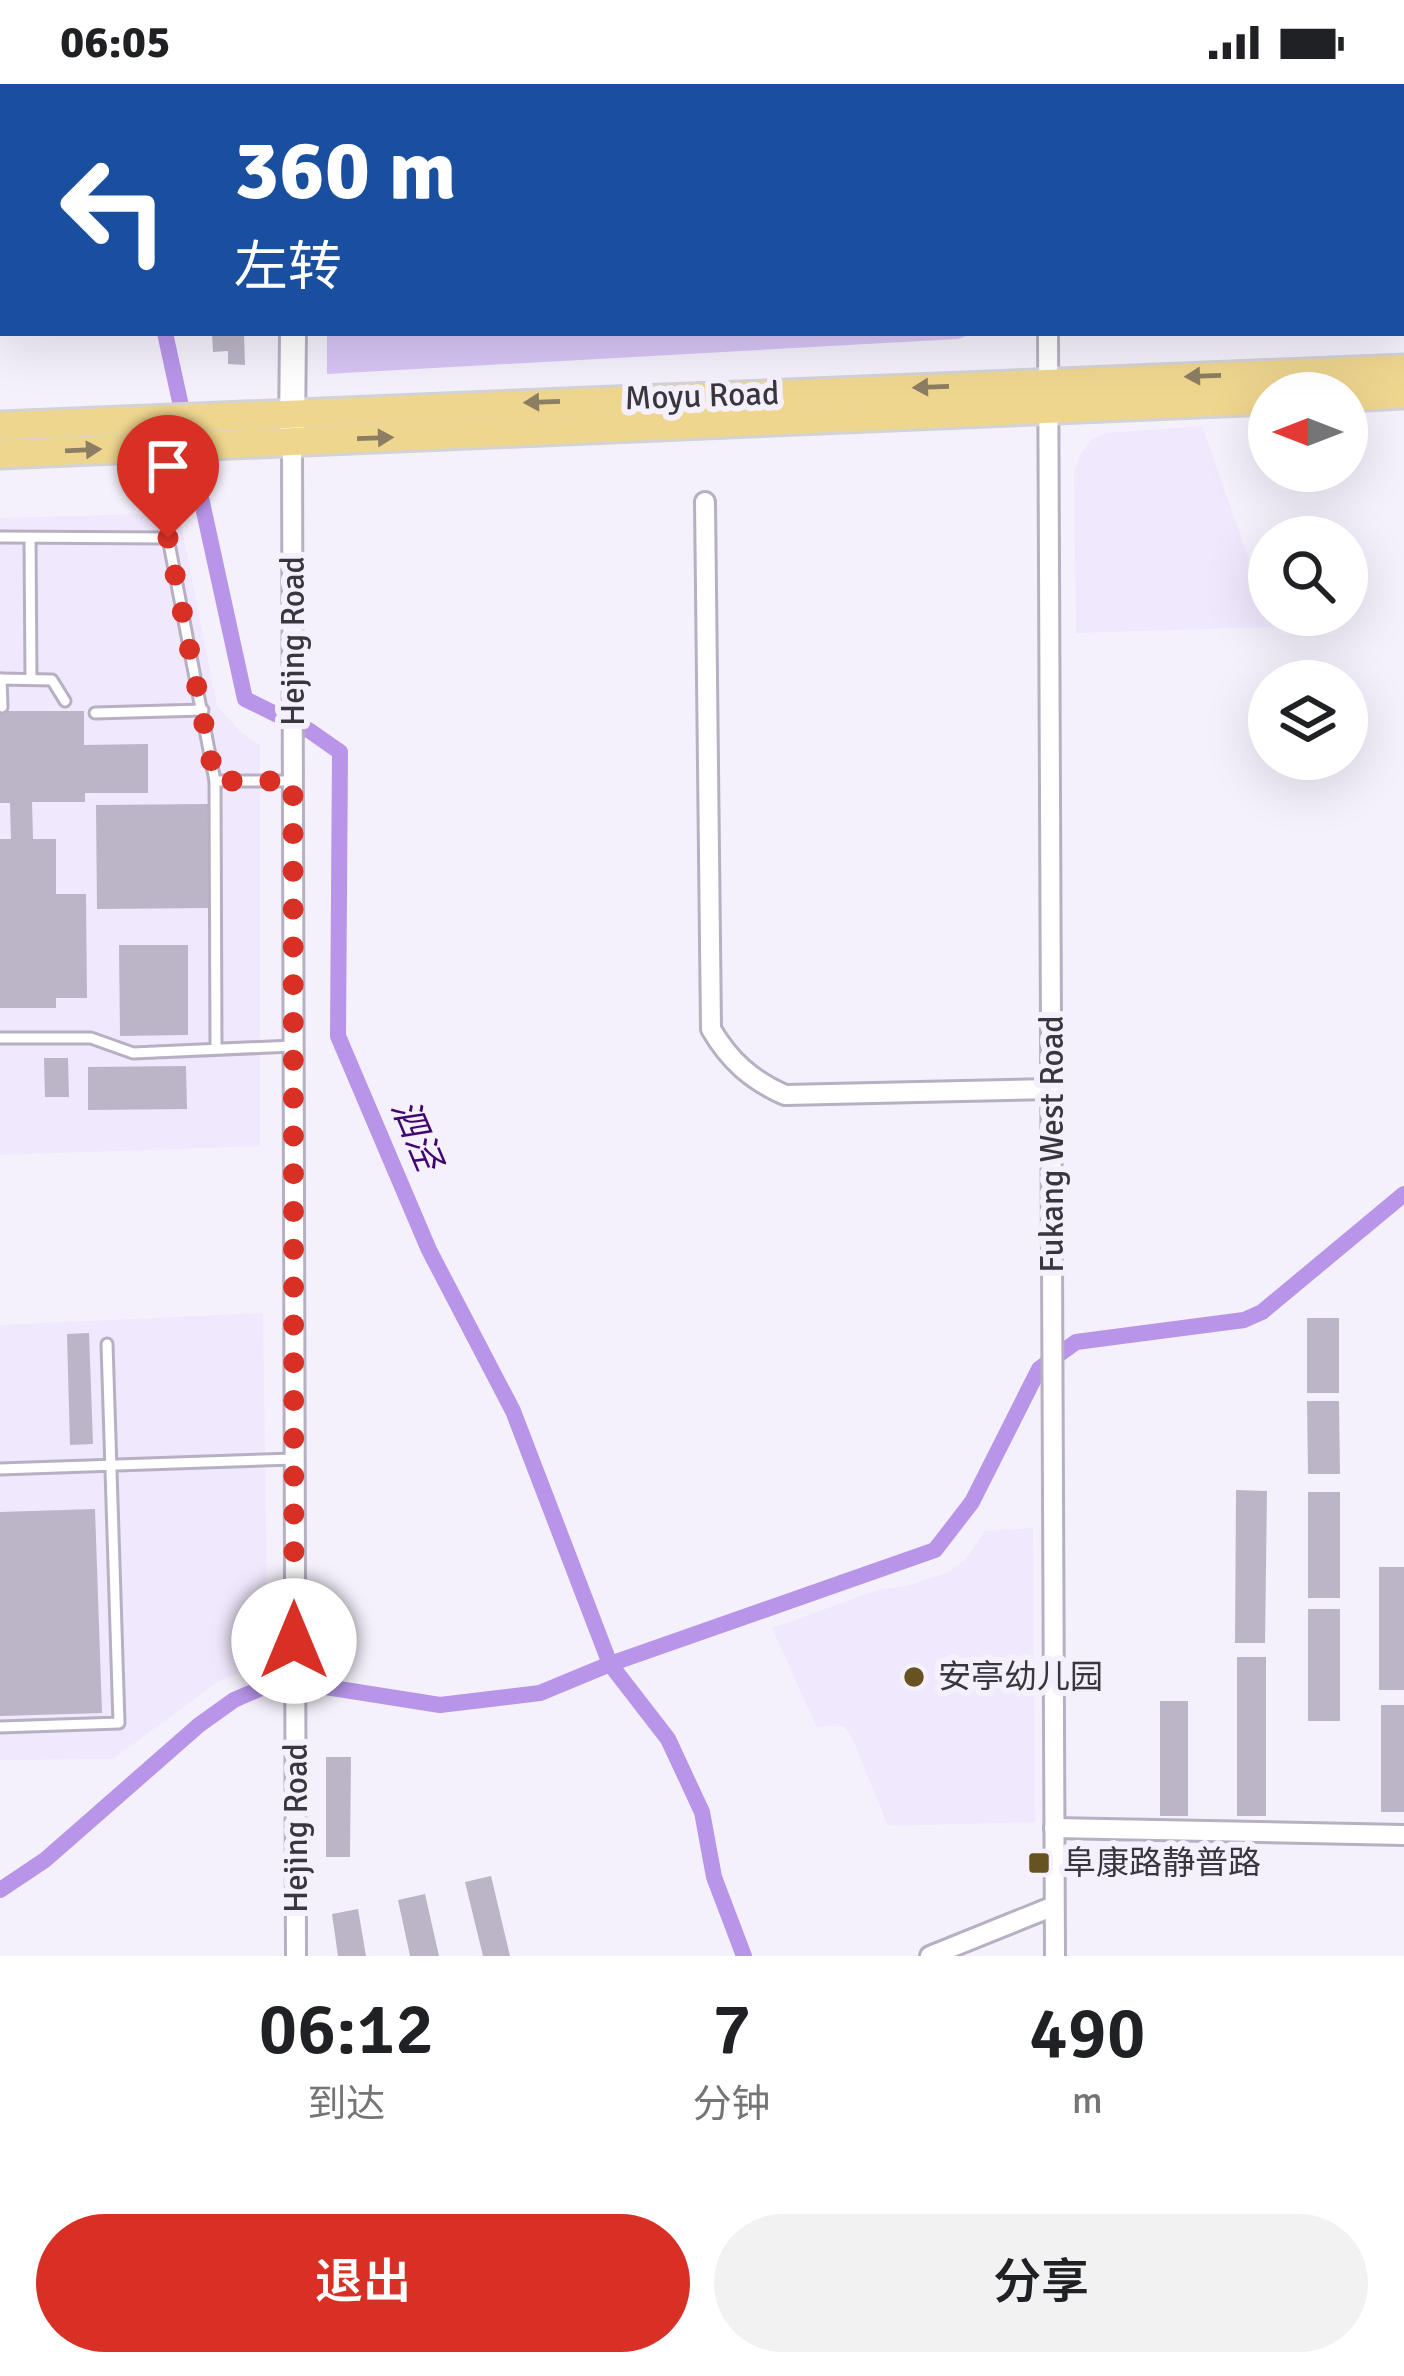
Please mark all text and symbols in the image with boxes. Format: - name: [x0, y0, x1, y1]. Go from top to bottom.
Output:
- text: 06:05: [60, 15, 170, 70]
- text: 360 m: [234, 119, 456, 223]
- icon: left: [36, 132, 192, 288]
- text: 左转: [234, 234, 342, 301]
- one-way arrow: [1183, 367, 1221, 386]
- north arrow: [1248, 372, 1368, 492]
- map controls: [1248, 372, 1368, 780]
- street label: Moyu Road: [624, 373, 780, 419]
- one-way arrow: [911, 378, 949, 397]
- one-way arrow: [522, 393, 560, 412]
- pin: [117, 415, 219, 538]
- one-way arrow: [357, 428, 395, 447]
- icon: arrive: [135, 433, 201, 499]
- one-way arrow: [65, 440, 103, 459]
- button: search: [1248, 516, 1368, 636]
- street label: Hejing Road: [273, 556, 314, 726]
- button: layers: [1248, 660, 1368, 780]
- street label: Fukang West Road: [1032, 1015, 1073, 1273]
- water label: 泗泾: [381, 1093, 452, 1180]
- position arrow: [231, 1578, 357, 1704]
- place label: 安亭幼儿园: [938, 1657, 1103, 1698]
- marker: 安亭幼儿园: [901, 1664, 927, 1690]
- street label: Hejing Road: [276, 1743, 317, 1913]
- place label: 阜康路静普路: [1063, 1843, 1261, 1884]
- marker: 阜康路静普路: [1026, 1850, 1052, 1876]
- text: 06:12: [258, 1985, 434, 2074]
- text: 7: [712, 1985, 751, 2074]
- text: 490: [1029, 1989, 1146, 2078]
- text: m: [1072, 2076, 1103, 2124]
- text: 到达: [307, 2080, 385, 2128]
- text: 分钟: [693, 2080, 771, 2128]
- button: 退出: [36, 2214, 690, 2352]
- button: 分享: [714, 2214, 1368, 2352]

